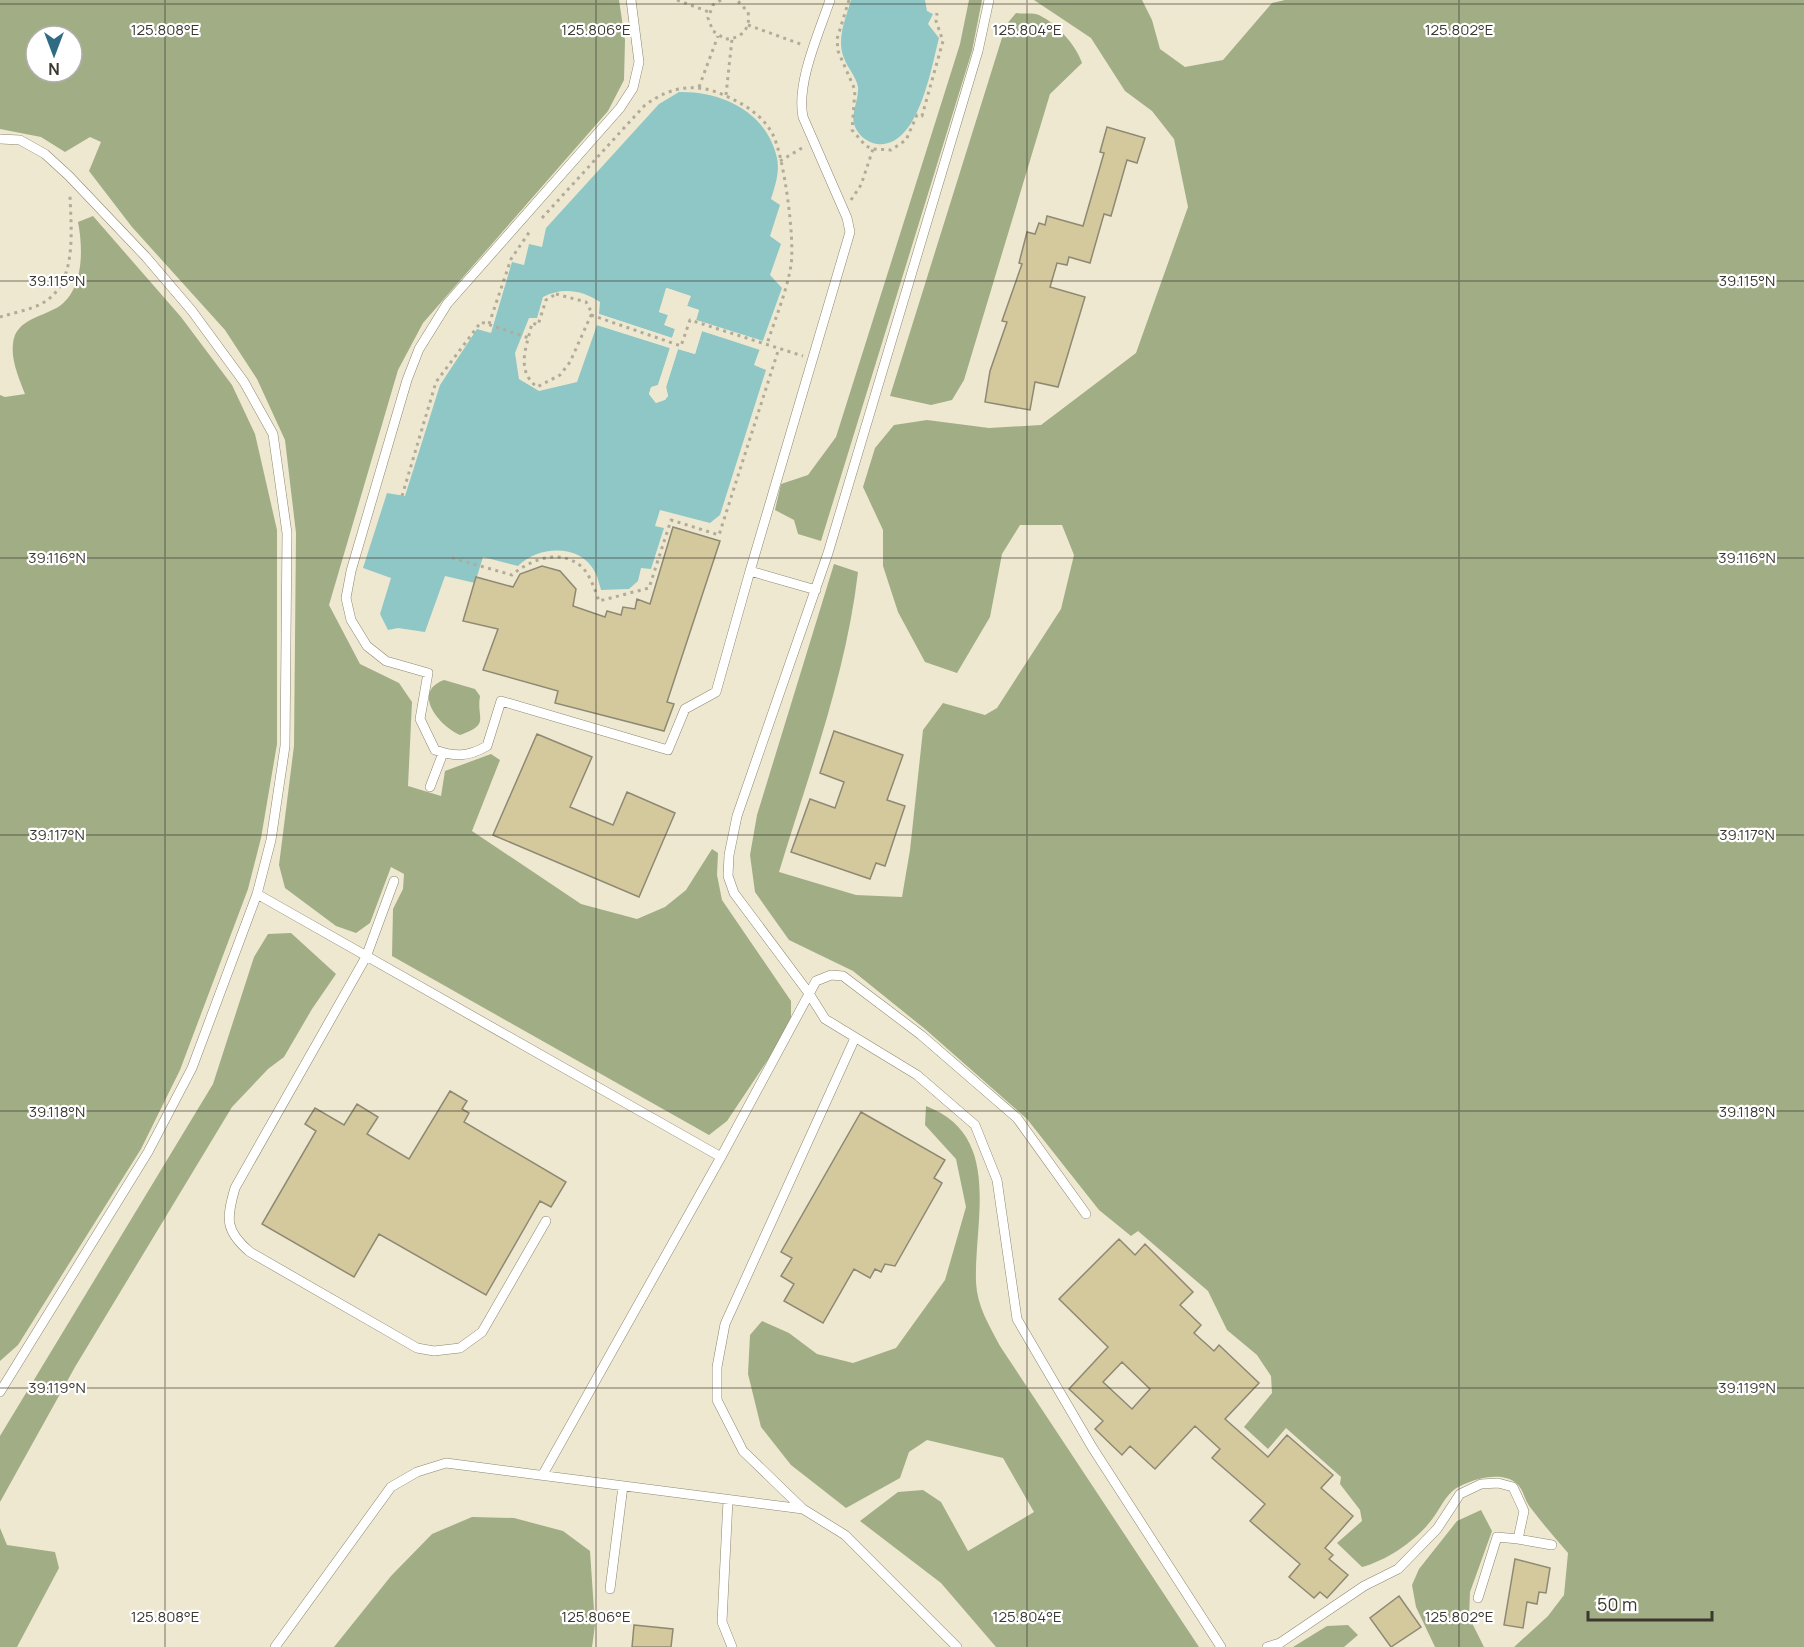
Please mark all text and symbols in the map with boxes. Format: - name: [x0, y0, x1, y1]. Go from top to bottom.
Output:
- text: 125.808°E: [131, 19, 199, 40]
- text: 125.806°E: [561, 19, 631, 40]
- text: 125.804°E: [993, 19, 1061, 40]
- text: 125.802°E: [1425, 19, 1493, 40]
- north arrow: [24, 24, 84, 84]
- text: N: [48, 58, 60, 80]
- text: 39.115°N: [29, 270, 85, 291]
- text: 39.115°N: [1719, 270, 1775, 291]
- text: 39.116°N: [28, 547, 86, 568]
- text: 39.116°N: [1718, 547, 1776, 568]
- text: 39.117°N: [29, 824, 85, 845]
- text: 39.117°N: [1719, 824, 1775, 845]
- text: 39.118°N: [29, 1101, 85, 1122]
- text: 39.118°N: [1719, 1101, 1775, 1122]
- text: 39.119°N: [28, 1377, 86, 1398]
- text: 39.119°N: [1718, 1377, 1776, 1398]
- scale bar: [1588, 1584, 1712, 1622]
- text: 50 m: [1597, 1592, 1637, 1616]
- text: 125.808°E: [131, 1606, 199, 1627]
- text: 125.806°E: [561, 1606, 631, 1627]
- text: 125.804°E: [993, 1606, 1061, 1627]
- text: 125.802°E: [1425, 1606, 1493, 1627]

